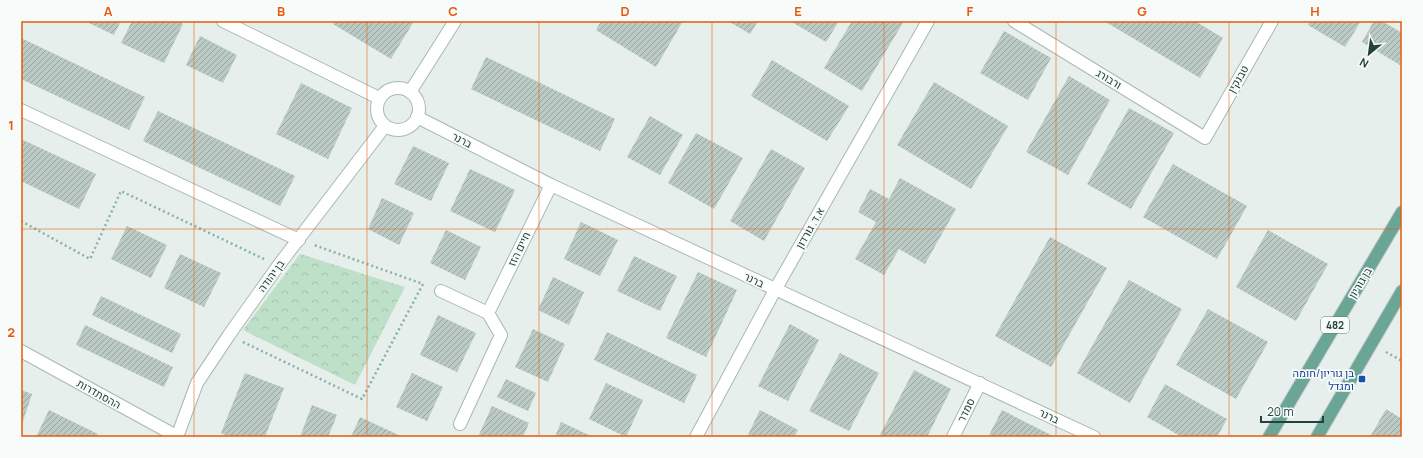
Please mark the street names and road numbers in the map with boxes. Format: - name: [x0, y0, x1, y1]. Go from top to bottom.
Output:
- street label: טבנקין: [1224, 62, 1252, 95]
- street label: ורבורג: [1094, 65, 1125, 92]
- street label: ברנר: [450, 128, 475, 151]
- street label: א.ד. גורדון: [792, 204, 827, 251]
- street label: חיים הזז: [504, 229, 533, 269]
- street label: בן יהודה: [254, 256, 287, 295]
- street label: בן גוריון: [1344, 264, 1375, 301]
- street label: ברנר: [742, 268, 767, 291]
- road number: 482: [1321, 317, 1349, 333]
- street label: ההסתדרות: [75, 375, 124, 412]
- street label: סמדר: [953, 395, 978, 424]
- street label: ברנר: [1037, 404, 1062, 427]

